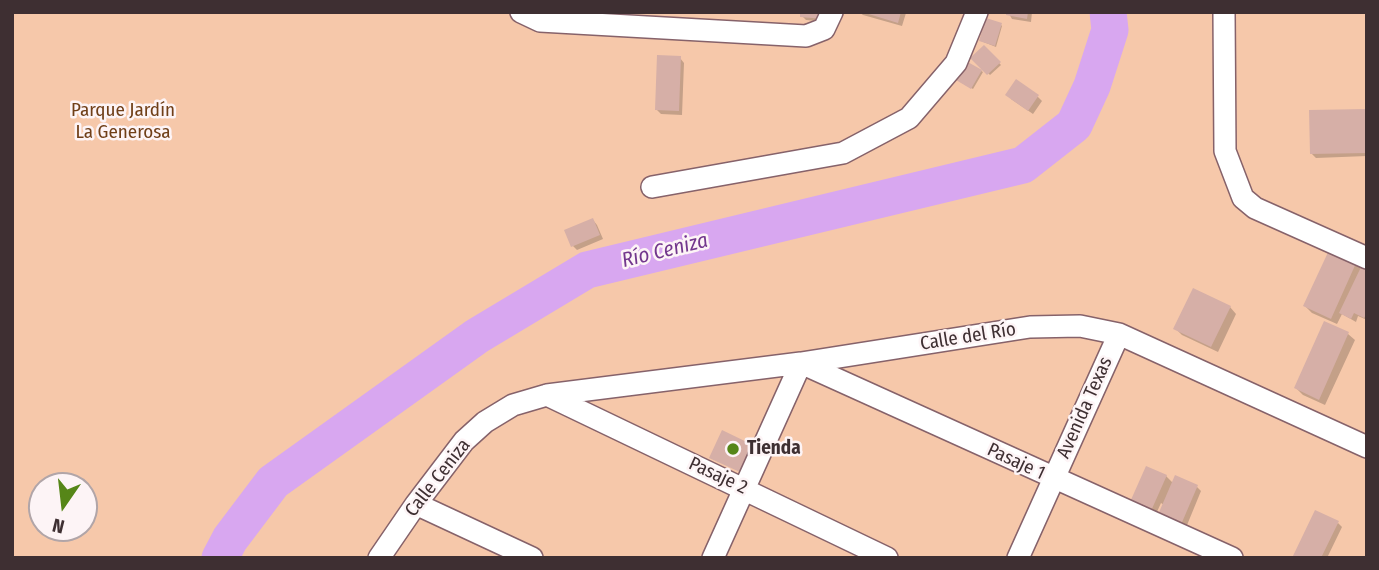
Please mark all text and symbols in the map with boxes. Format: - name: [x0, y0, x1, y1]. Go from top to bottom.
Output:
- park label: Parque Jardín La Generosa: [71, 100, 175, 144]
- water label: Río Ceniza: [619, 228, 711, 274]
- street label: Calle del Río: [919, 318, 1017, 356]
- street label: Avenida Texas: [1052, 354, 1118, 462]
- street label: Calle Ceniza: [401, 435, 475, 521]
- place label: Tienda: [747, 438, 801, 460]
- street label: Pasaje 1: [983, 439, 1049, 485]
- marker: Tienda: [725, 441, 741, 457]
- street label: Pasaje 2: [685, 453, 751, 499]
- north arrow: [28, 472, 98, 542]
- text: N: [50, 513, 67, 538]

